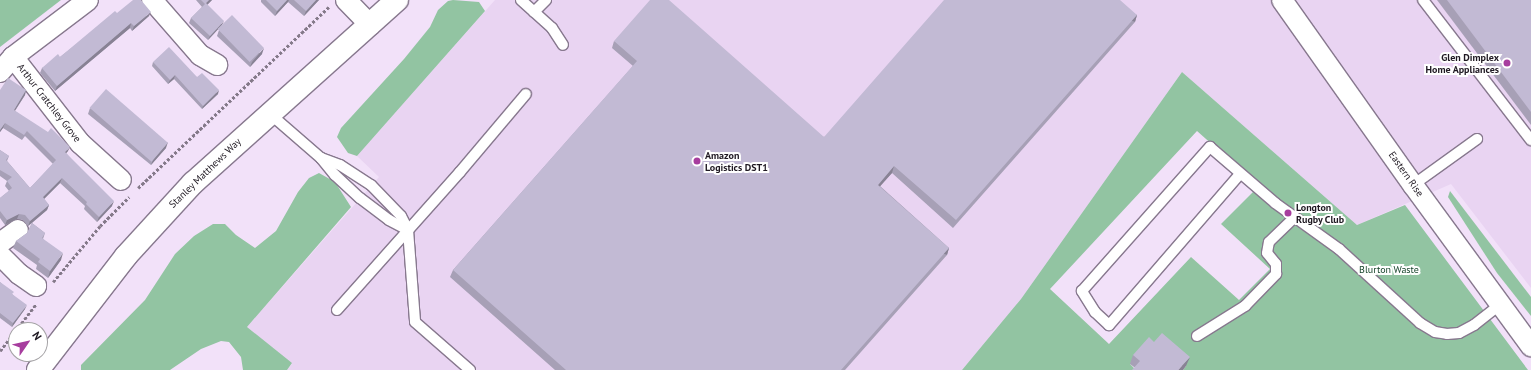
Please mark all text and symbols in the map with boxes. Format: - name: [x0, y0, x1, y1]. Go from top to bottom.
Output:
- place label: Glen Dimplex Home Appliances: [1425, 51, 1499, 74]
- marker: Glen Dimplex Home Appliances: [1502, 58, 1512, 68]
- street label: Arthur Cratchley Grove: [15, 61, 83, 145]
- street label: Stanley Matthews Way: [166, 135, 244, 211]
- place label: Amazon Logistics DST1: [705, 149, 768, 172]
- street label: Eastern Rise: [1386, 149, 1426, 199]
- marker: Amazon Logistics DST1: [692, 156, 702, 166]
- place label: Longton Rugby Club: [1296, 201, 1345, 224]
- marker: Longton Rugby Club: [1283, 208, 1293, 218]
- park label: Blurton Waste: [1359, 264, 1419, 276]
- north arrow: [8, 322, 48, 362]
- text: N: [29, 329, 45, 343]

